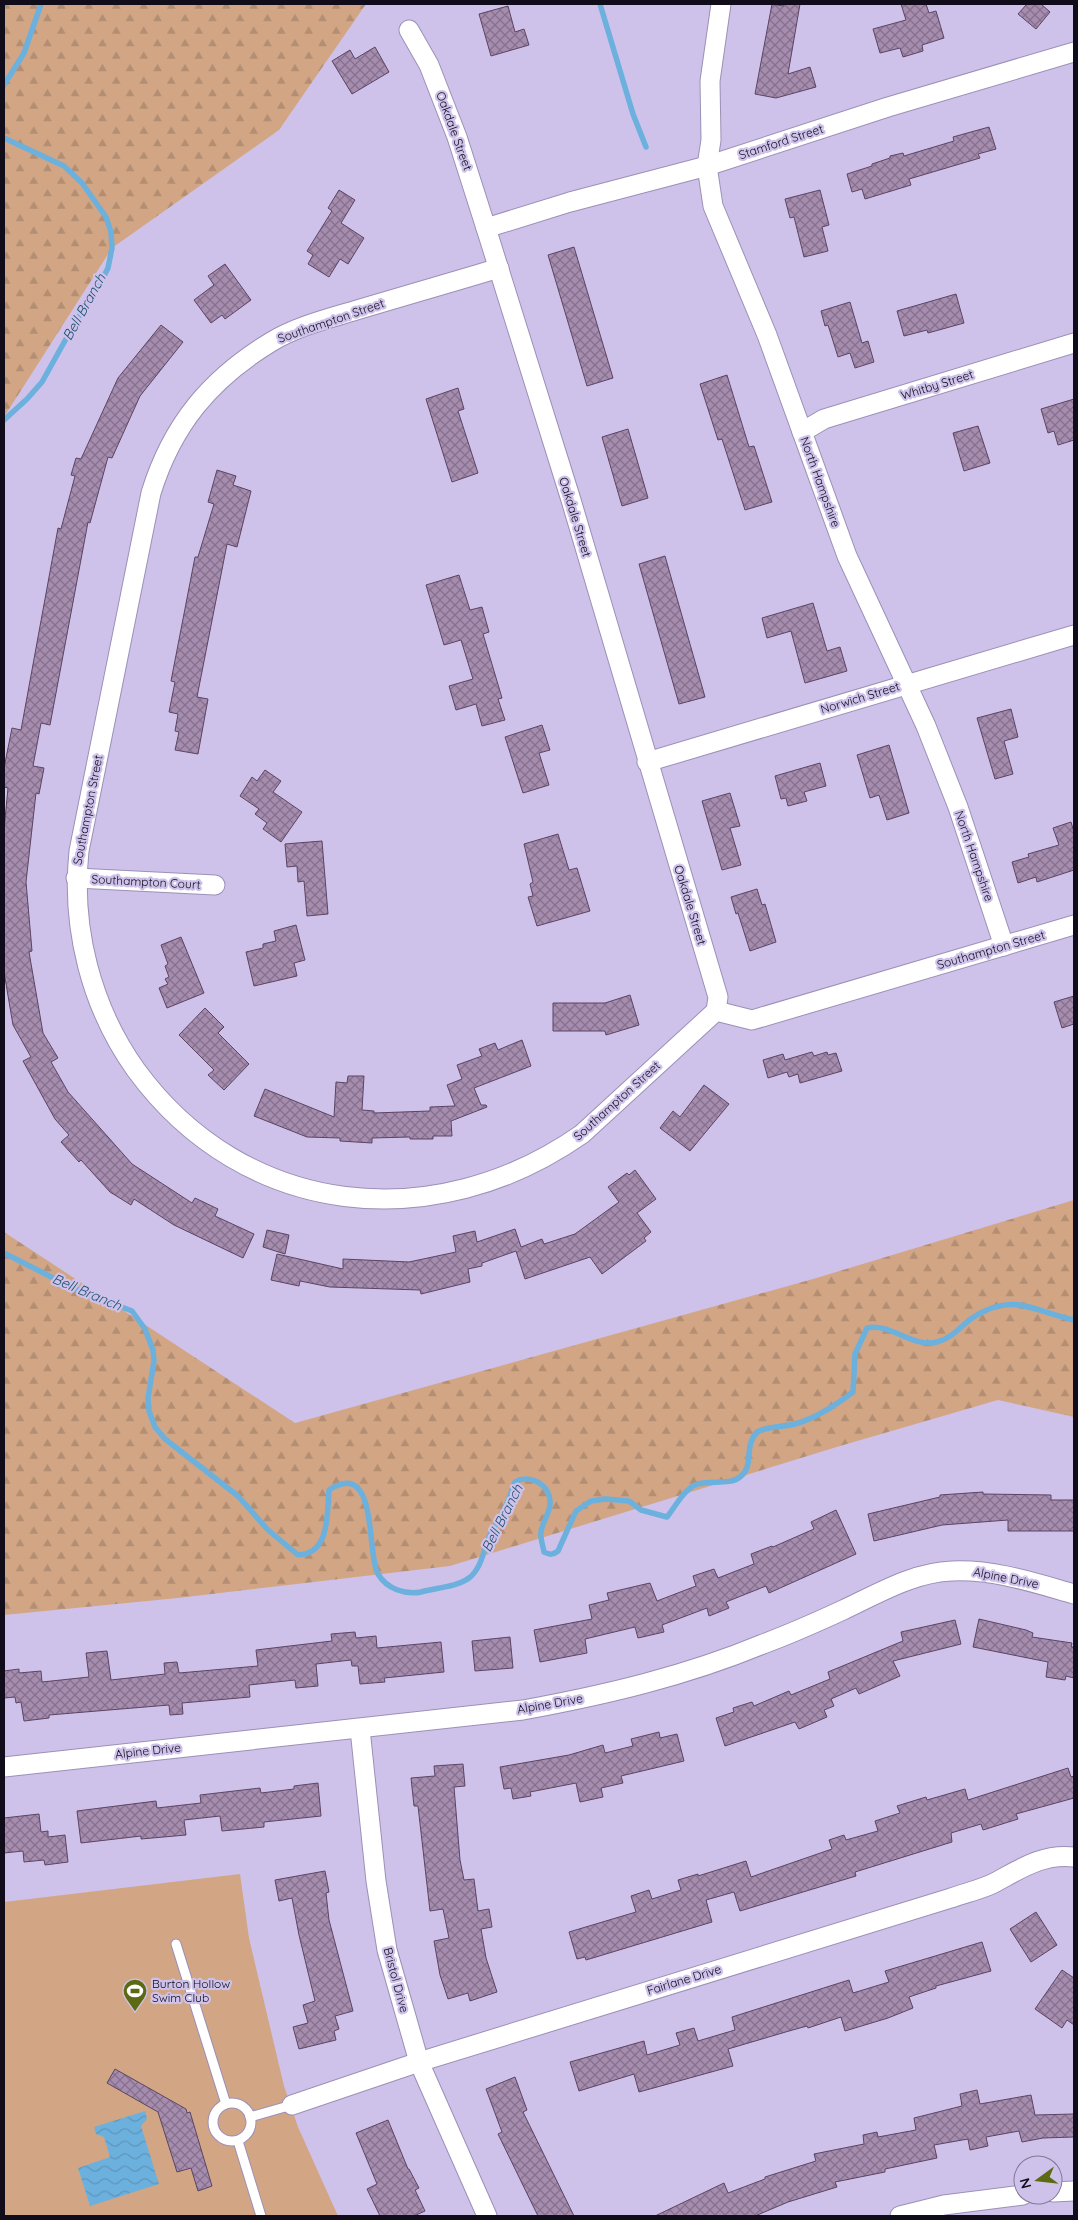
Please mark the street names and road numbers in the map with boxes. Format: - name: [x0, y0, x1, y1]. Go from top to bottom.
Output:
- street label: Oakdale Street: [433, 89, 476, 172]
- street label: Stamford Street: [737, 121, 825, 162]
- street label: Southampton Street: [276, 295, 386, 346]
- street label: Whitby Street: [899, 366, 975, 403]
- street label: North Hampshire: [797, 435, 844, 529]
- street label: Oakdale Street: [556, 475, 595, 559]
- street label: Norwich Street: [818, 678, 901, 717]
- street label: Southampton Street: [70, 754, 106, 866]
- street label: North Hampshire: [952, 808, 997, 903]
- street label: Oakdale Street: [671, 863, 710, 947]
- street label: Southampton Court: [91, 871, 201, 892]
- street label: Southampton Street: [935, 927, 1047, 972]
- street label: Southampton Street: [570, 1058, 663, 1143]
- street label: Alpine Drive: [972, 1564, 1040, 1591]
- street label: Alpine Drive: [516, 1690, 584, 1717]
- street label: Alpine Drive: [114, 1740, 182, 1761]
- street label: Bristol Drive: [381, 1946, 412, 2014]
- street label: Fairlane Drive: [645, 1961, 723, 1998]

